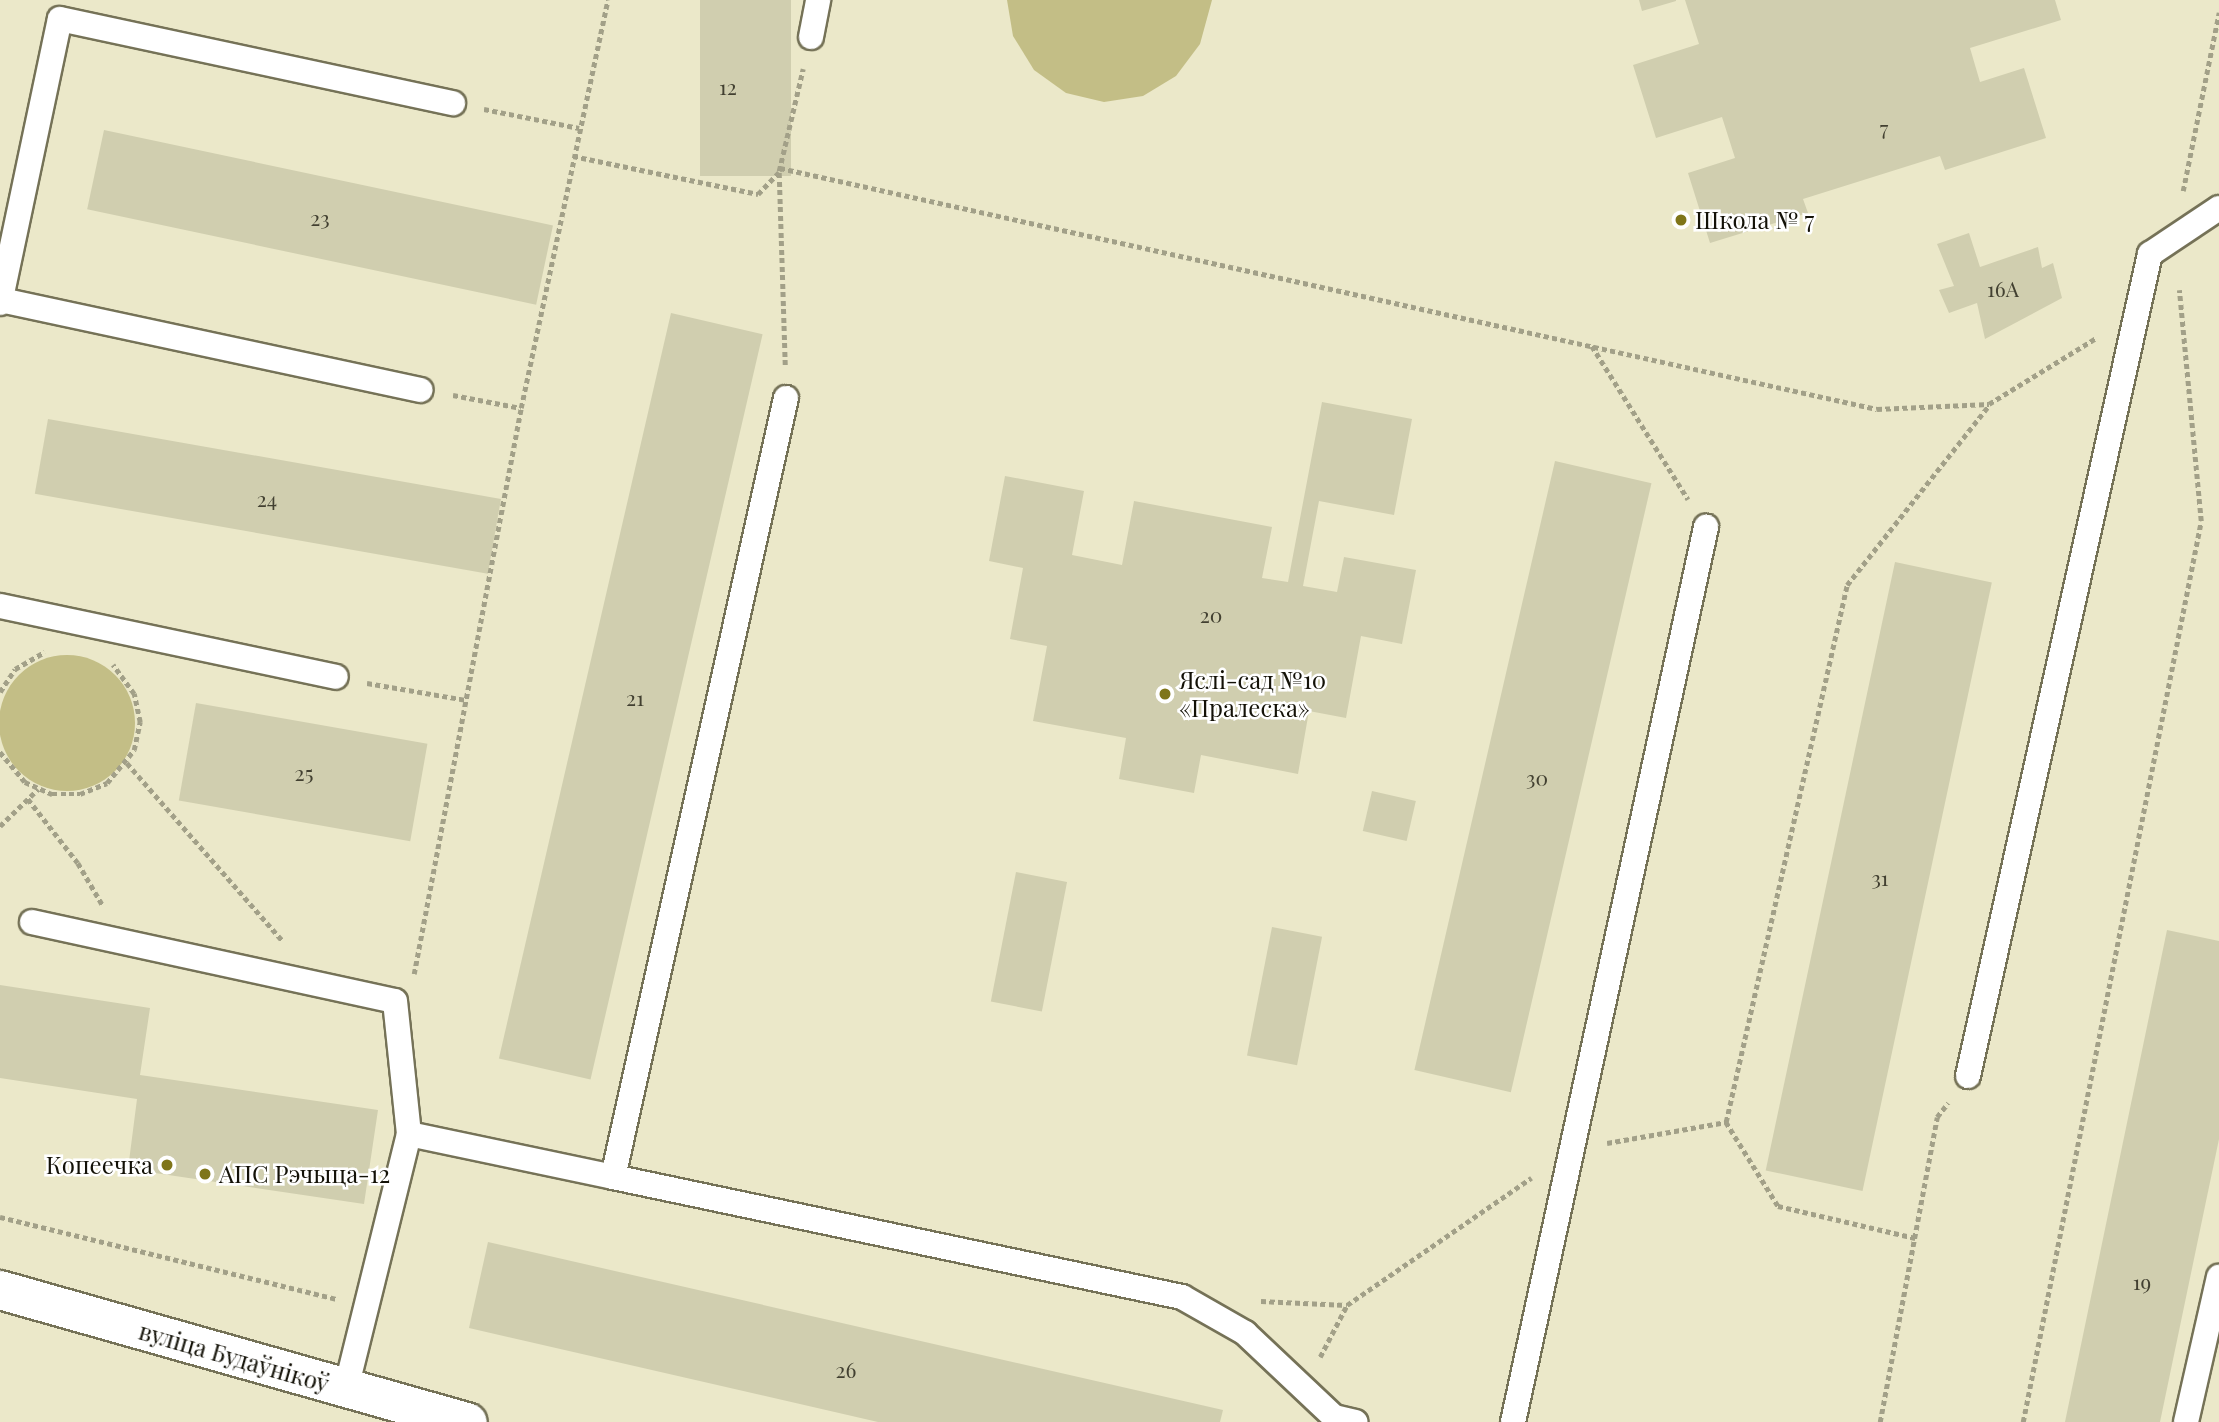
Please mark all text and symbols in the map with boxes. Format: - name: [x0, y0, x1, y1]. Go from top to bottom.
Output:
- house number: 12: [719, 73, 737, 99]
- house number: 7: [1880, 114, 1888, 140]
- house number: 23: [310, 204, 330, 230]
- place label: Школа № 7: [1695, 206, 1814, 234]
- marker: Школа № 7: [1673, 212, 1689, 228]
- house number: 16А: [1987, 275, 2019, 301]
- house number: 24: [257, 485, 277, 511]
- house number: 20: [1200, 601, 1222, 627]
- place label: Яслі-сад №10 «Пралеска»: [1179, 666, 1326, 722]
- house number: 21: [626, 684, 644, 710]
- marker: Яслі-сад №10 «Пралеска»: [1157, 686, 1173, 702]
- house number: 25: [295, 759, 313, 785]
- house number: 30: [1526, 764, 1548, 790]
- house number: 31: [1871, 864, 1889, 890]
- place label: Копеечка: [46, 1151, 153, 1179]
- marker: Копеечка: [159, 1157, 175, 1173]
- place label: АПС Рэчыца-12: [219, 1160, 390, 1188]
- marker: АПС Рэчыца-12: [197, 1166, 213, 1182]
- house number: 19: [2133, 1268, 2151, 1294]
- street label: вуліца Будаўнікоў: [136, 1316, 332, 1398]
- house number: 26: [836, 1356, 856, 1382]

